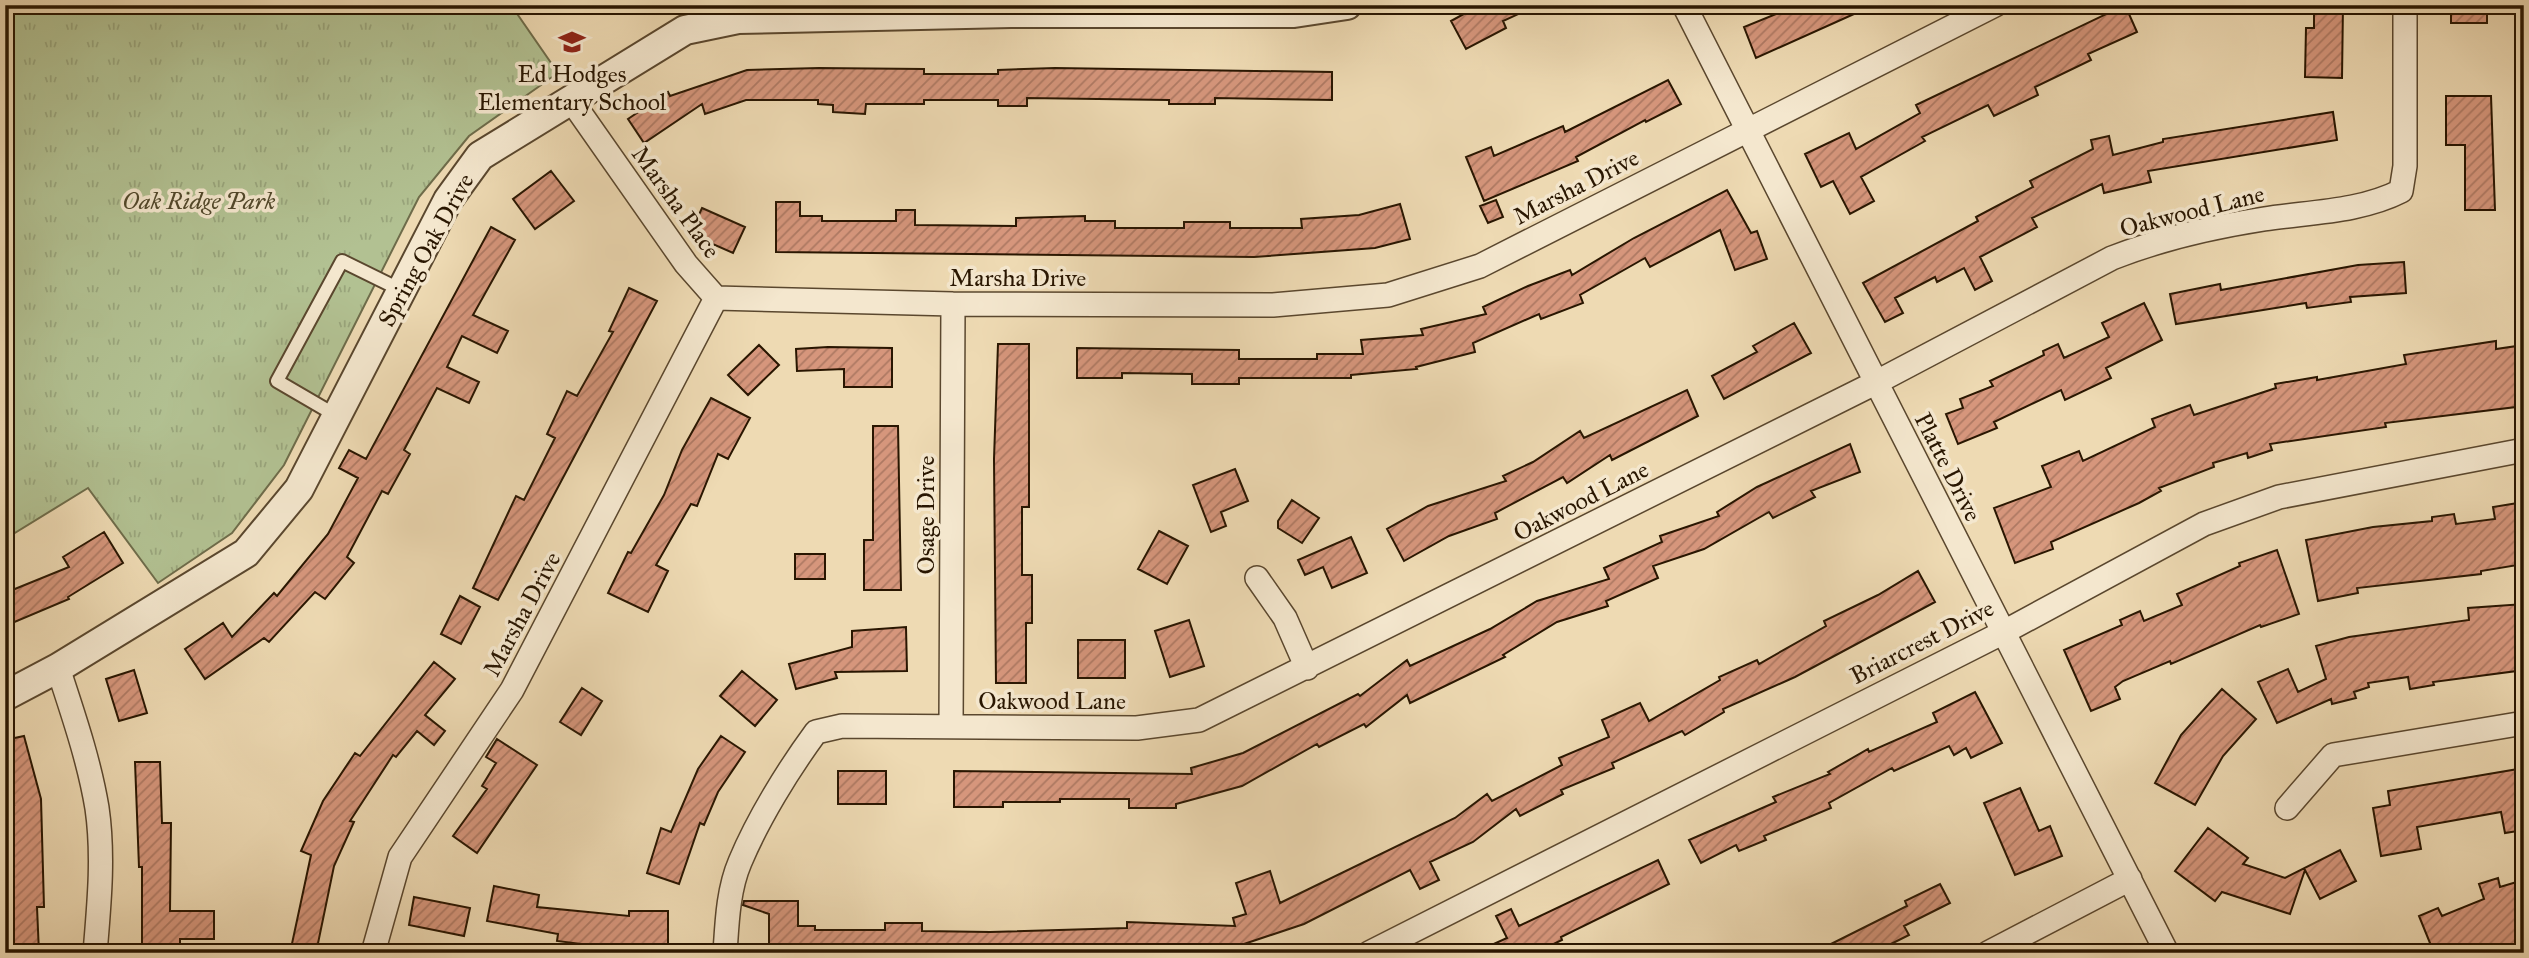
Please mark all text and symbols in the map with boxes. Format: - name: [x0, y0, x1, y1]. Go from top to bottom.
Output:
- school or university icon: Ed Hodges Elementary School: [557, 27, 587, 57]
- place label: Ed Hodges Elementary School: [478, 59, 667, 117]
- street label: Marsha Place: [625, 140, 727, 264]
- street label: Marsha Drive: [1508, 143, 1644, 231]
- street label: Spring Oak Drive: [371, 168, 481, 332]
- street label: Oakwood Lane: [2117, 179, 2267, 243]
- park label: Oak Ridge Park: [123, 186, 276, 216]
- street label: Marsha Drive: [950, 263, 1086, 293]
- street label: Platte Drive: [1908, 408, 1988, 526]
- street label: Oakwood Lane: [1508, 454, 1654, 548]
- street label: Osage Drive: [911, 455, 941, 575]
- street label: Marsha Drive: [477, 547, 567, 681]
- street label: Briarcrest Drive: [1845, 593, 1999, 691]
- street label: Oakwood Lane: [978, 686, 1126, 716]

